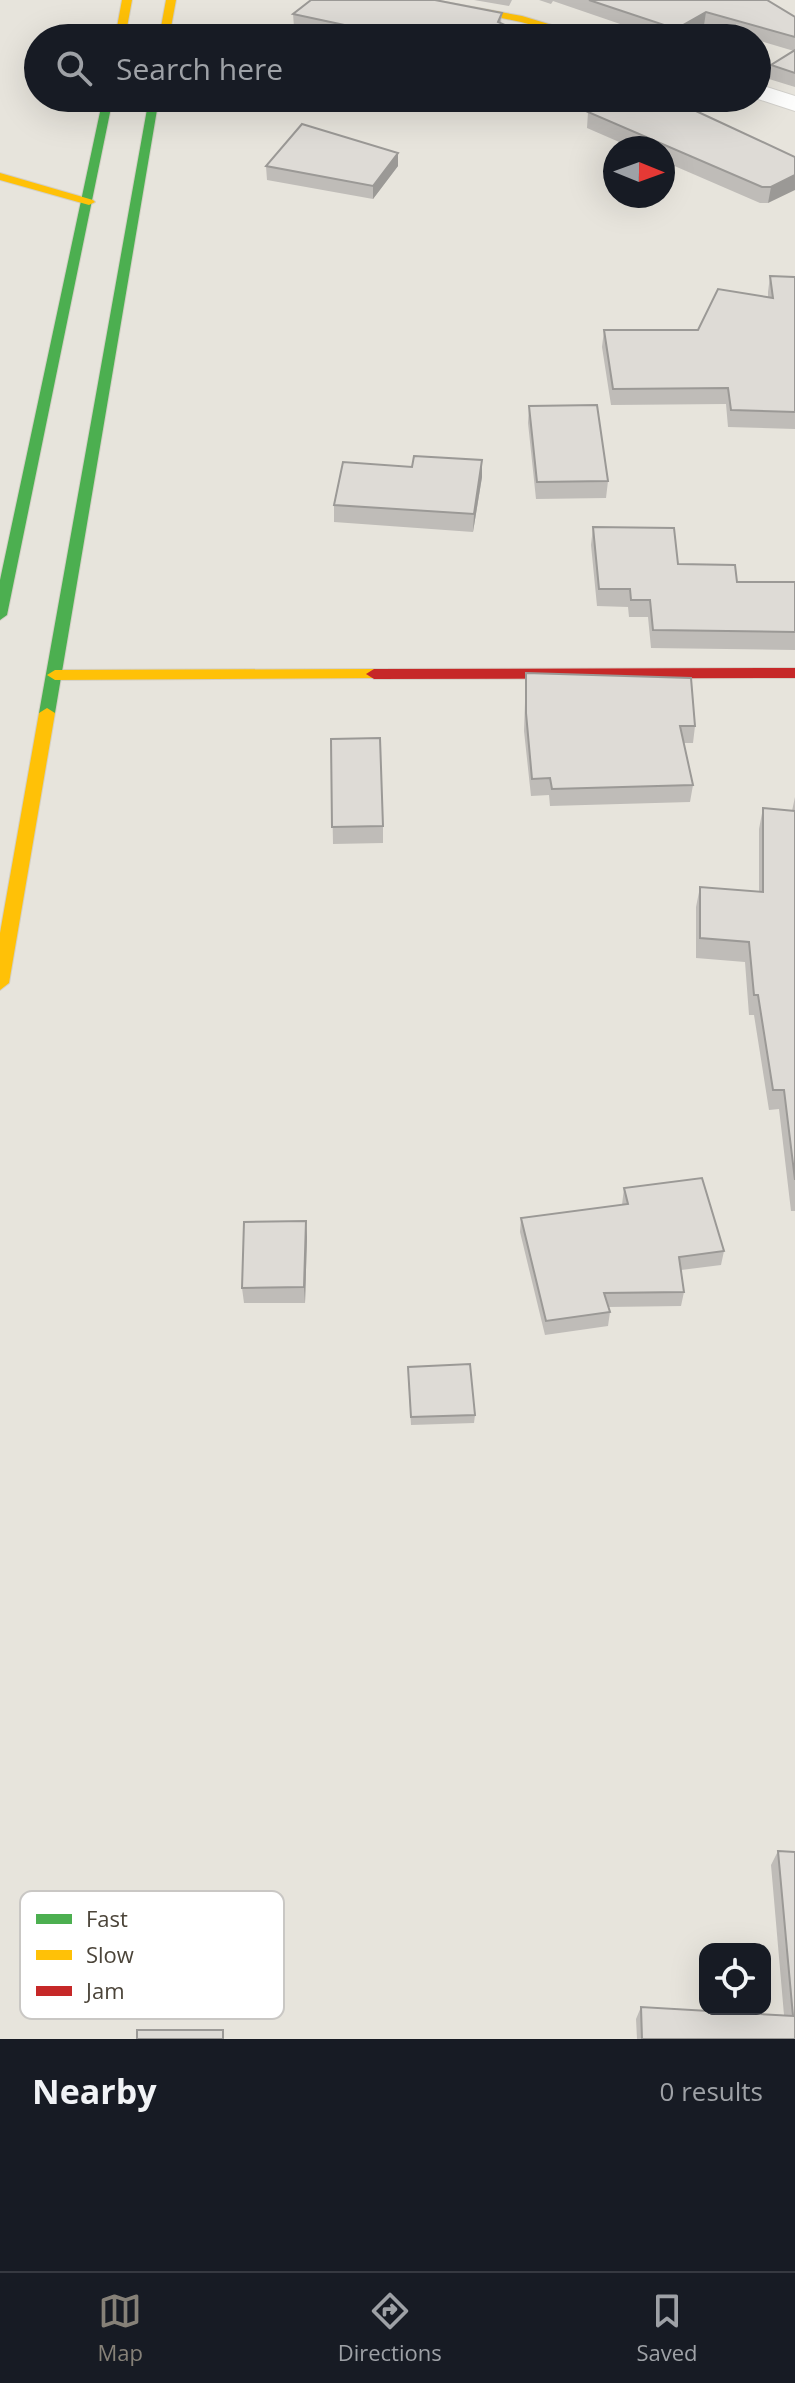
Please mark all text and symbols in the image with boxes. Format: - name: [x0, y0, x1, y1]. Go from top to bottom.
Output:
- search box: [24, 24, 771, 112]
- icon: search: [52, 46, 96, 90]
- text: Search here: [116, 48, 283, 89]
- north arrow: [603, 136, 675, 208]
- legend: [20, 1891, 284, 2019]
- text: Fast: [86, 1903, 128, 1933]
- text: Slow: [86, 1939, 134, 1969]
- map controls: [699, 1943, 771, 2015]
- button: locate: [699, 1943, 771, 2015]
- text: Jam: [84, 1975, 125, 2005]
- text: Nearby: [32, 2068, 157, 2114]
- text: 0 results: [660, 2073, 763, 2109]
- tab: Map: [97, 2289, 143, 2367]
- tab: Directions: [338, 2289, 442, 2367]
- tab: Saved: [636, 2289, 698, 2367]

